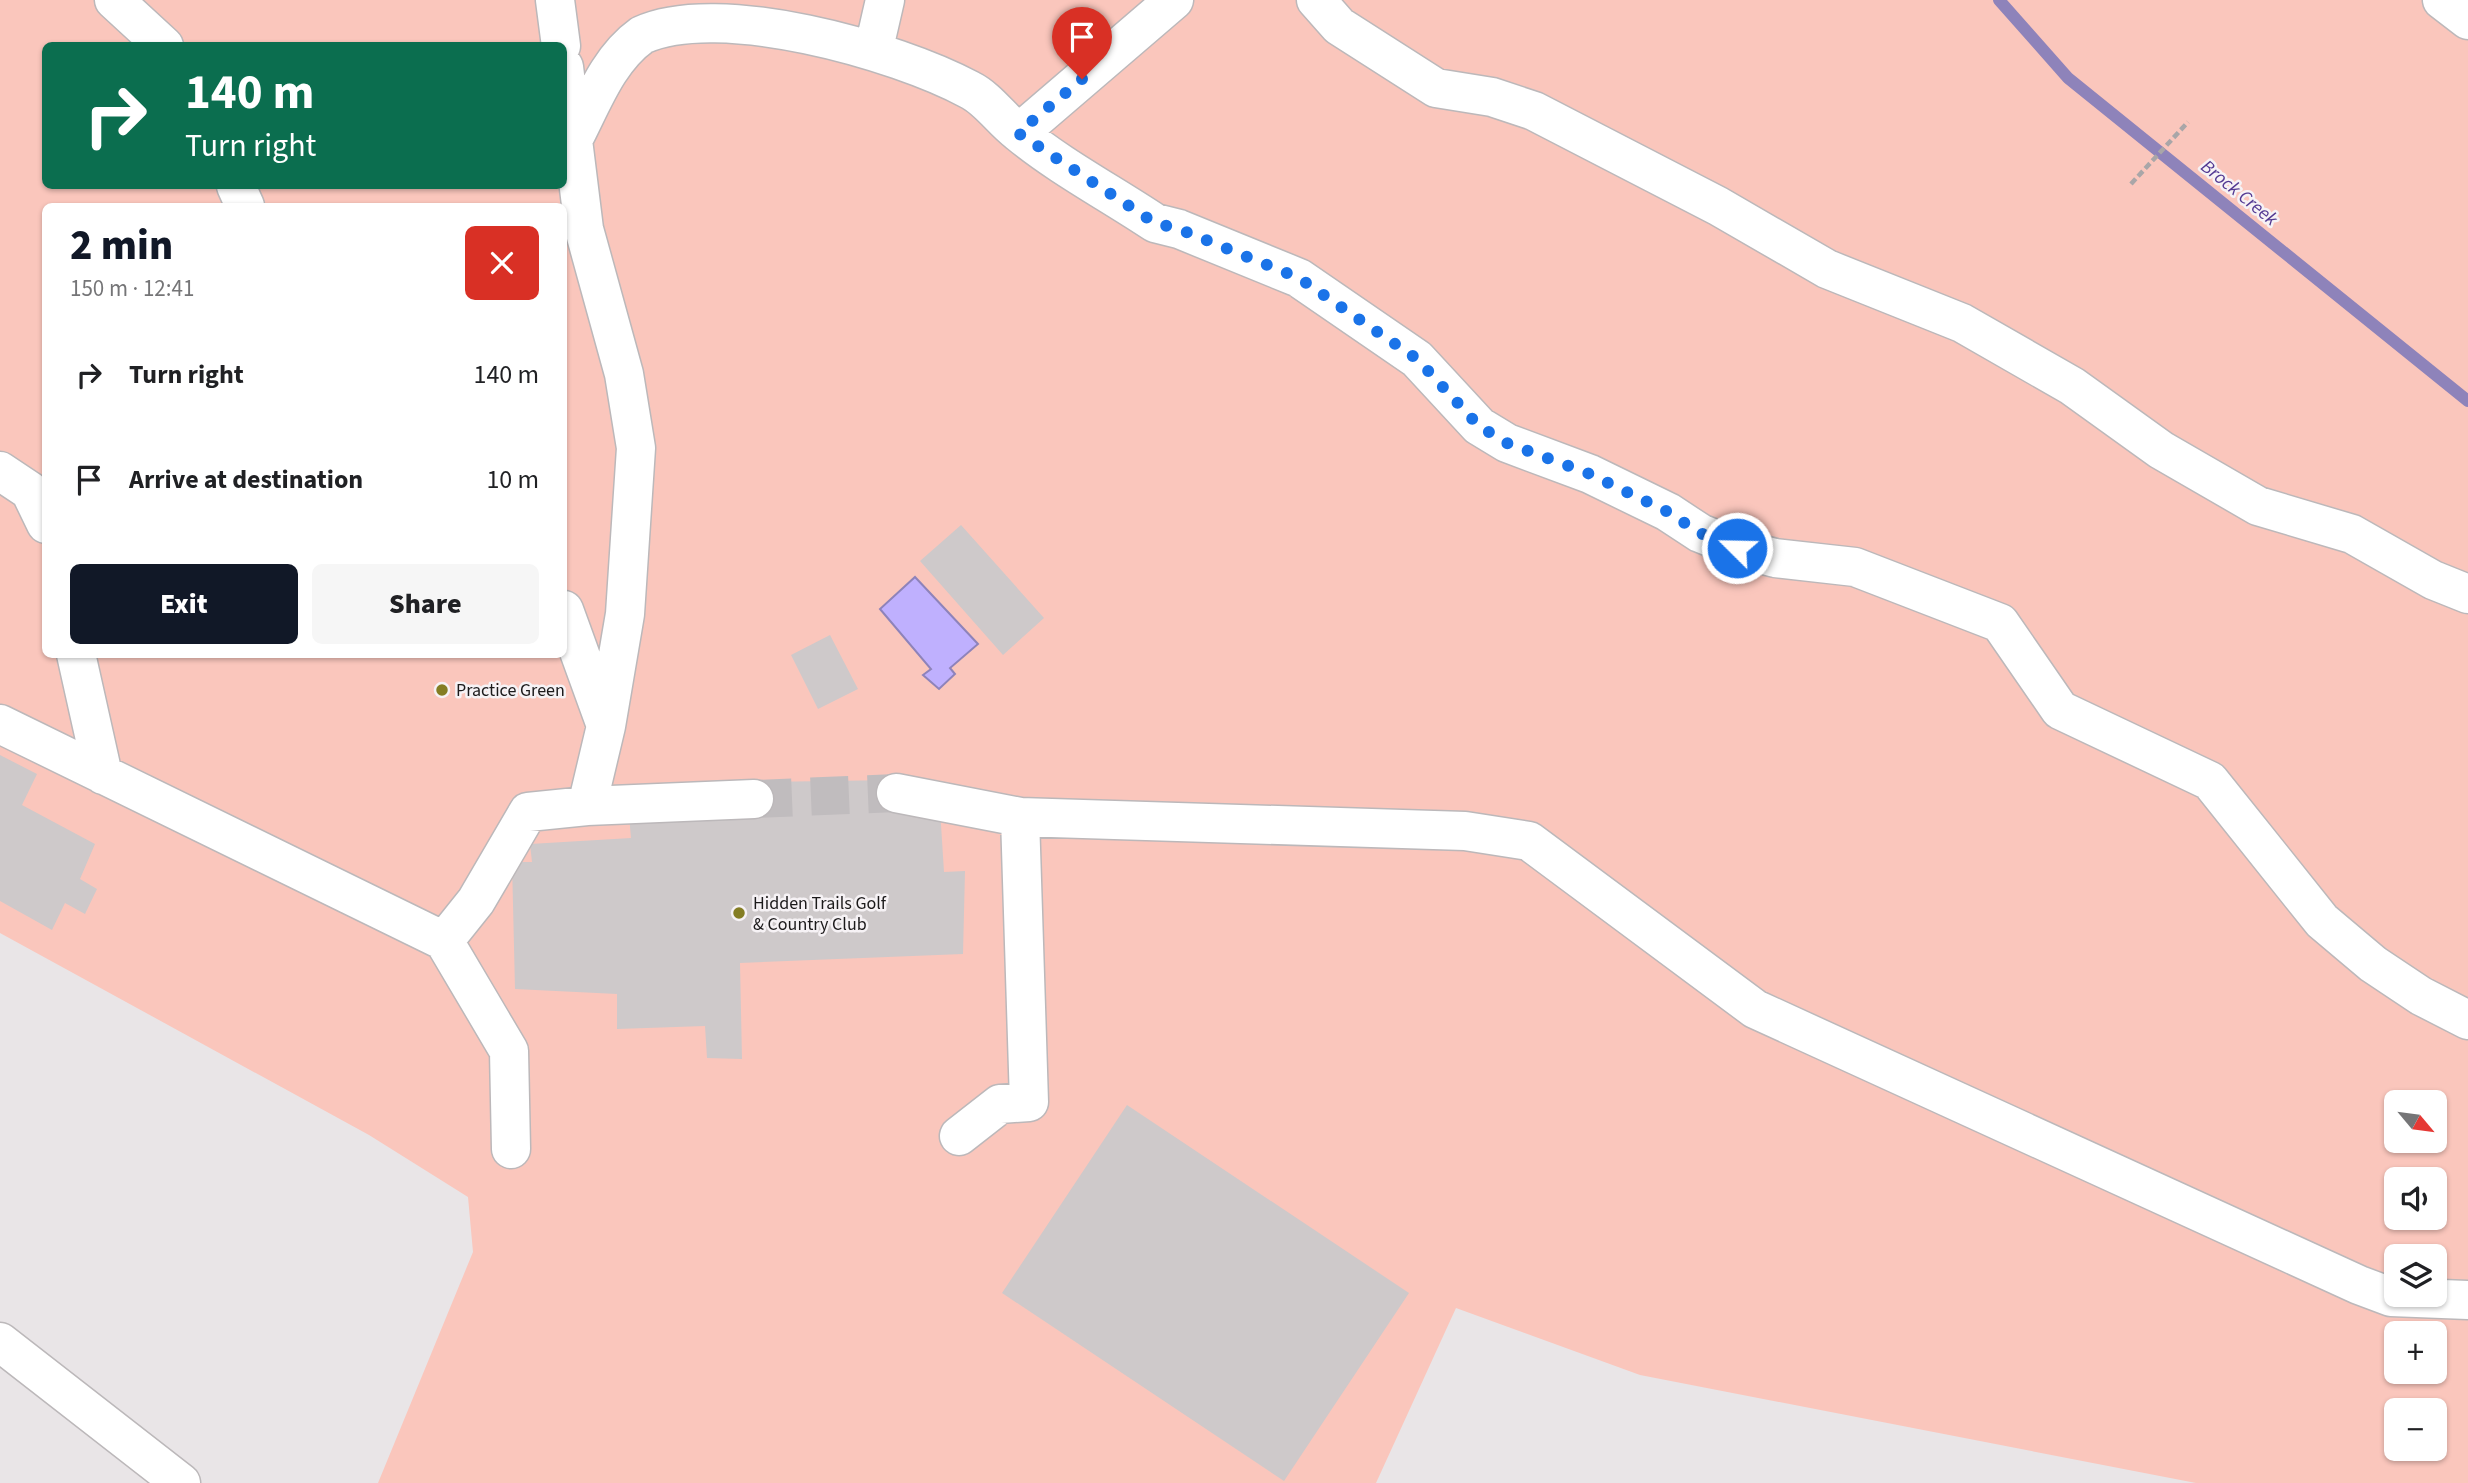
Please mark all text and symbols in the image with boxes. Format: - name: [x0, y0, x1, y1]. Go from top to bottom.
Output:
- pin: [1052, 7, 1112, 79]
- icon: arrive: [1063, 18, 1101, 56]
- text: 140 m: [185, 58, 314, 128]
- icon: right: [70, 70, 161, 161]
- text: Turn right: [185, 123, 316, 169]
- water label: Brock Creek: [2195, 154, 2284, 233]
- text: 2 min: [70, 216, 173, 276]
- button: close: [465, 226, 539, 300]
- text: 150 m · 12:41: [70, 272, 194, 305]
- icon: right: [70, 356, 108, 394]
- text: Turn right: [129, 356, 244, 393]
- text: 140 m: [473, 356, 539, 393]
- icon: arrive: [70, 461, 108, 499]
- text: Arrive at destination: [129, 461, 363, 498]
- text: 10 m: [486, 461, 539, 498]
- position arrow: [1700, 511, 1774, 585]
- button: Exit: [70, 564, 298, 644]
- button: Share: [312, 564, 539, 644]
- place label: Practice Green: [456, 678, 565, 703]
- marker: Practice Green: [434, 682, 450, 698]
- place label: Hidden Trails Golf & Country Club: [753, 891, 887, 937]
- marker: Hidden Trails Golf & Country Club: [731, 905, 747, 921]
- north arrow: [2384, 1090, 2446, 1153]
- map controls: [2384, 1090, 2447, 1461]
- button: sound: [2384, 1167, 2447, 1230]
- button: layers: [2384, 1244, 2447, 1307]
- button: +: [2384, 1321, 2447, 1384]
- button: −: [2384, 1398, 2447, 1461]

